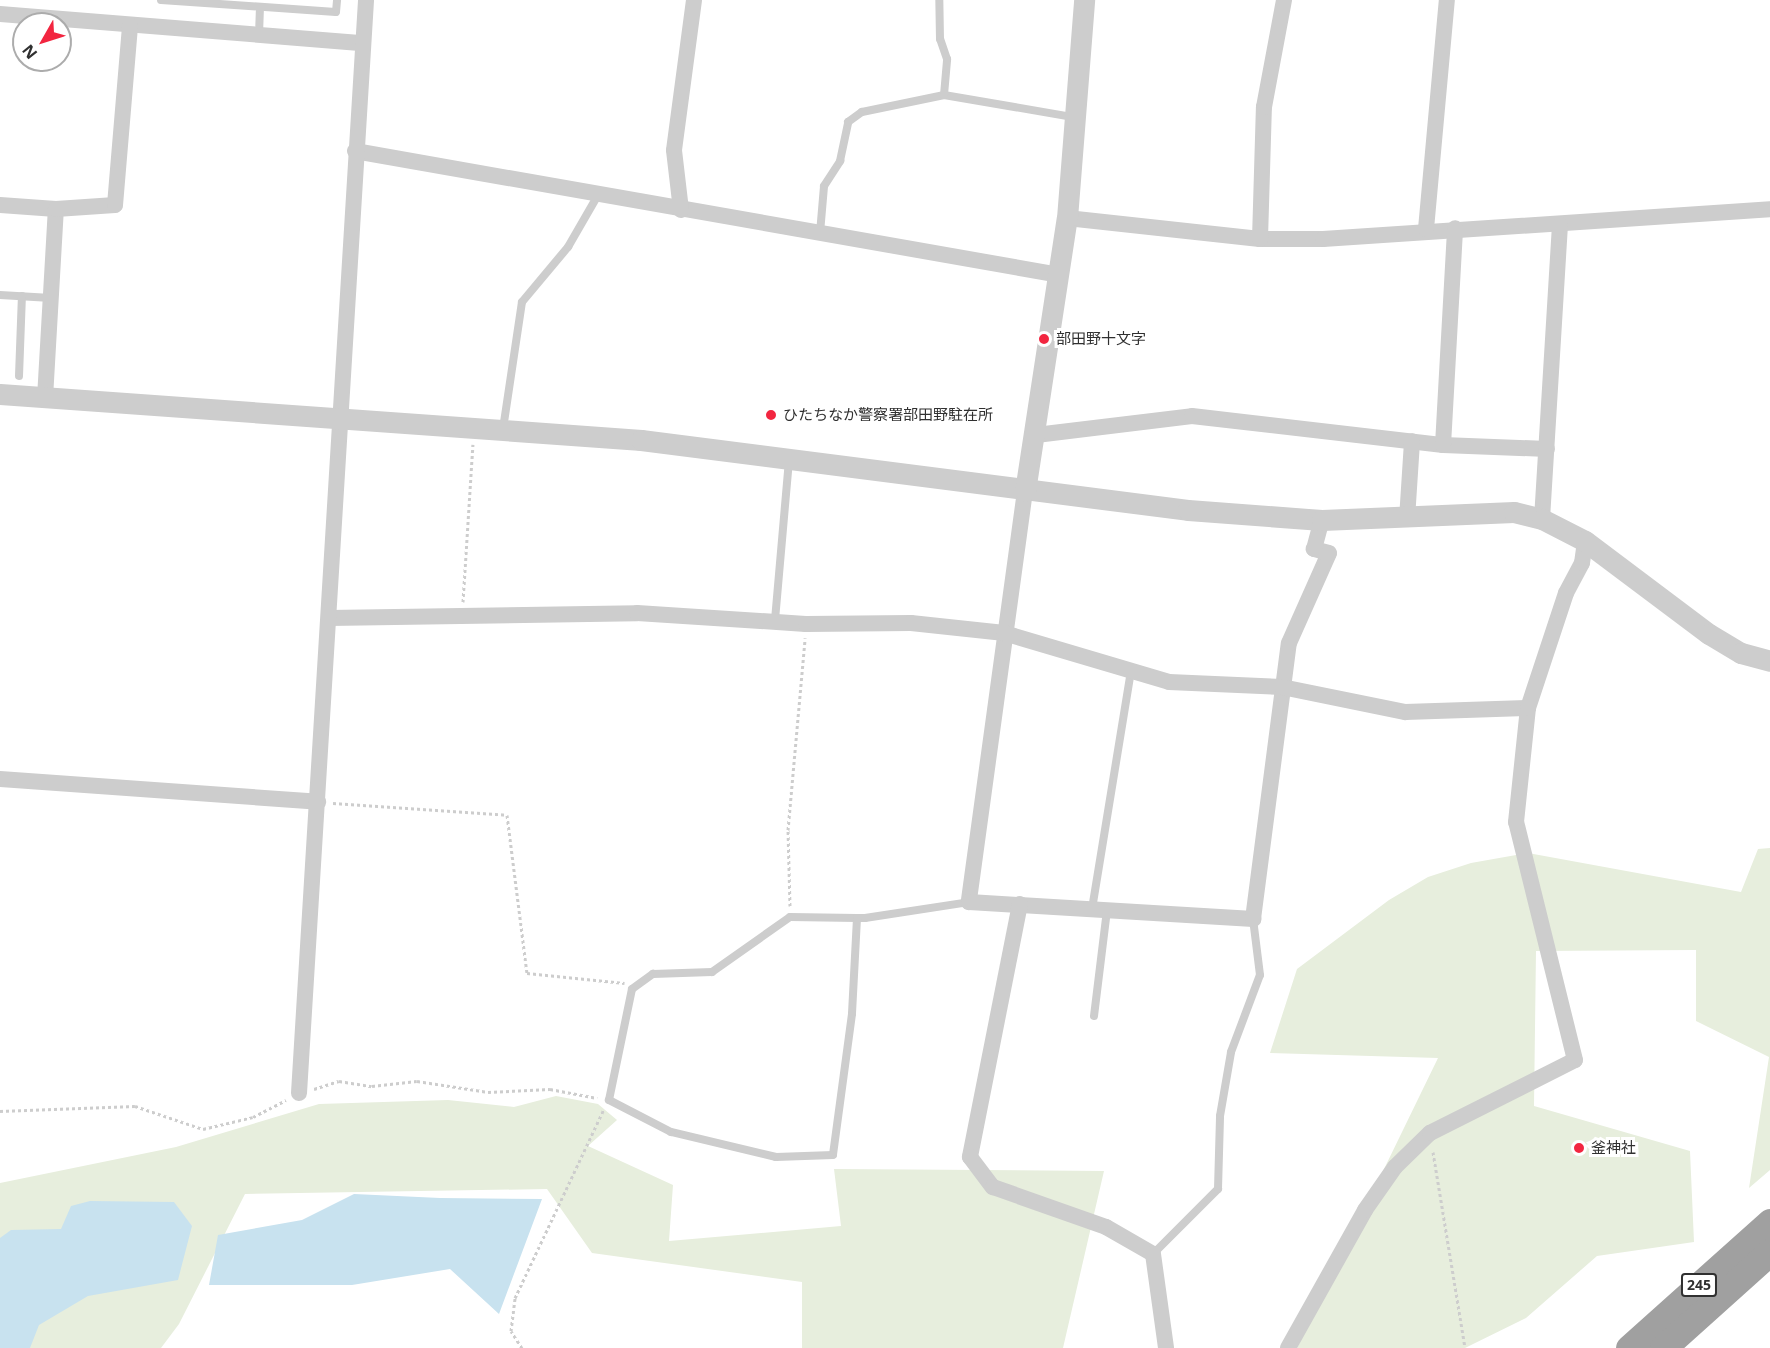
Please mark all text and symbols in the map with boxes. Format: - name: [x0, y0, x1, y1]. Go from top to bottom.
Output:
- north arrow: [12, 12, 72, 72]
- text: N: [17, 40, 42, 64]
- place label: 部田野十文字: [1056, 330, 1146, 348]
- marker: 部田野十文字: [1037, 332, 1051, 346]
- place label: ひたちなか警察署部田野駐在所: [783, 406, 993, 424]
- marker: ひたちなか警察署部田野駐在所: [764, 408, 778, 422]
- place label: 釜神社: [1591, 1139, 1636, 1157]
- marker: 釜神社: [1572, 1141, 1586, 1155]
- road number: 245: [1680, 1274, 1718, 1296]

